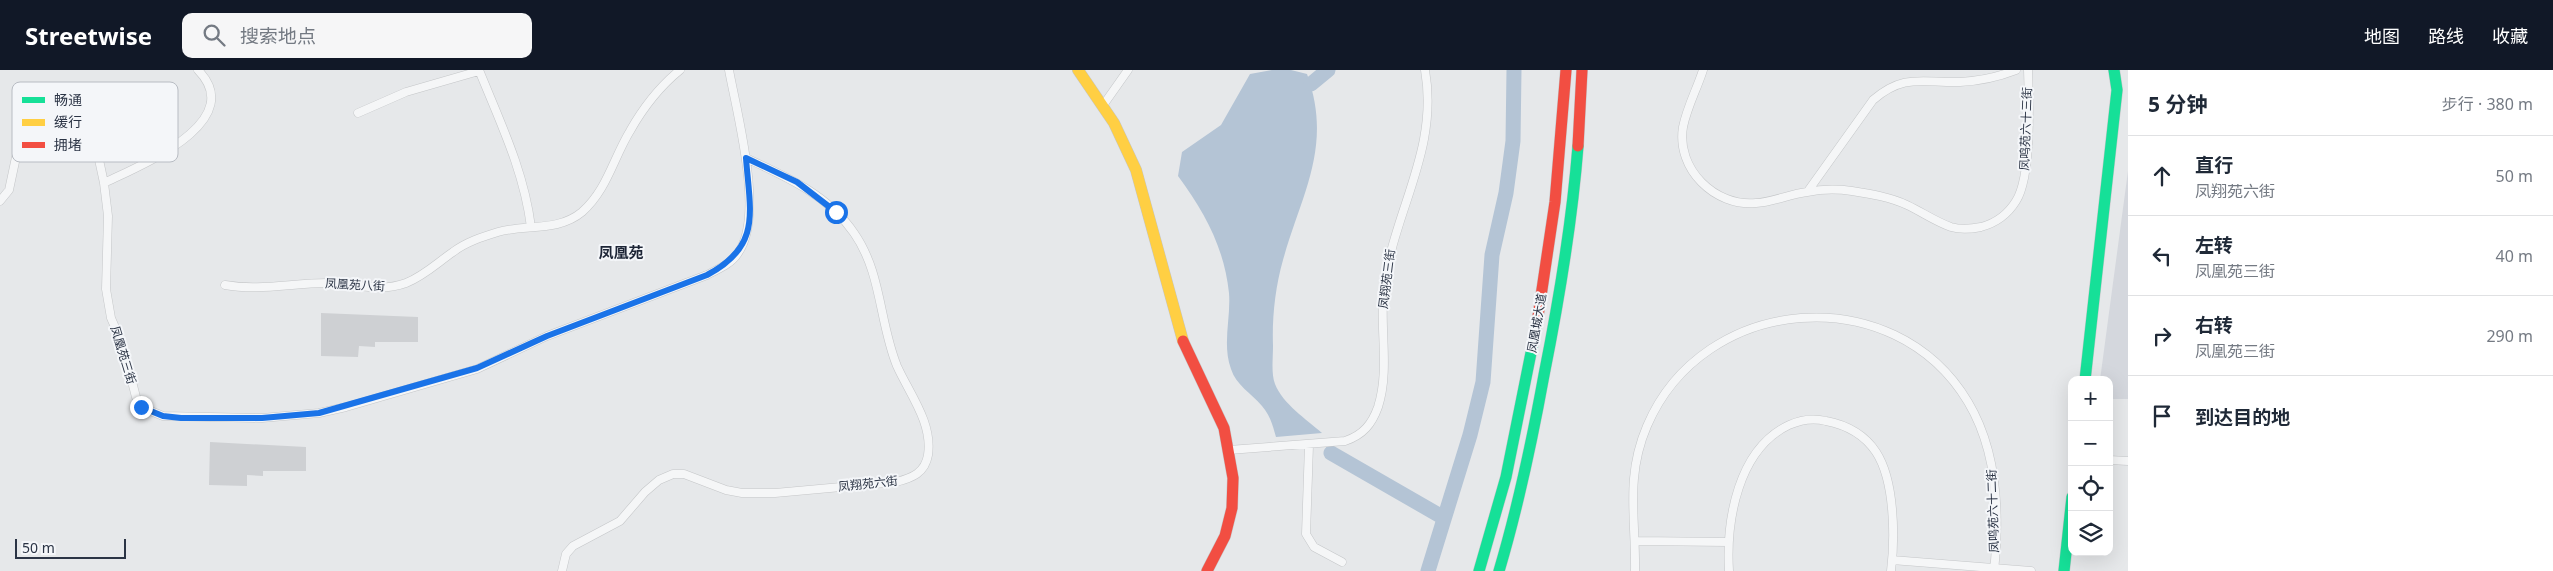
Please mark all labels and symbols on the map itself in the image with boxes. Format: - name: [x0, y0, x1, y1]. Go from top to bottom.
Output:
- legend: [12, 82, 178, 162]
- street label: 凤鸣苑六十三街: [2016, 87, 2035, 171]
- text: 畅通: [54, 90, 82, 109]
- text: 缓行: [54, 112, 82, 131]
- text: 拥堵: [54, 135, 82, 154]
- route start: [825, 201, 848, 224]
- district label: 凤凰苑: [598, 242, 644, 262]
- street label: 凤翔苑三街: [1374, 248, 1399, 310]
- street label: 凤凰苑八街: [325, 274, 385, 295]
- street label: 凤凰城大道: [1523, 292, 1550, 354]
- street label: 凤凰苑三街: [107, 324, 140, 386]
- route end: [130, 396, 153, 419]
- street label: 凤鸣苑六十二街: [1983, 469, 2002, 553]
- street label: 凤翔苑六街: [837, 472, 899, 495]
- scale bar: [15, 536, 126, 559]

